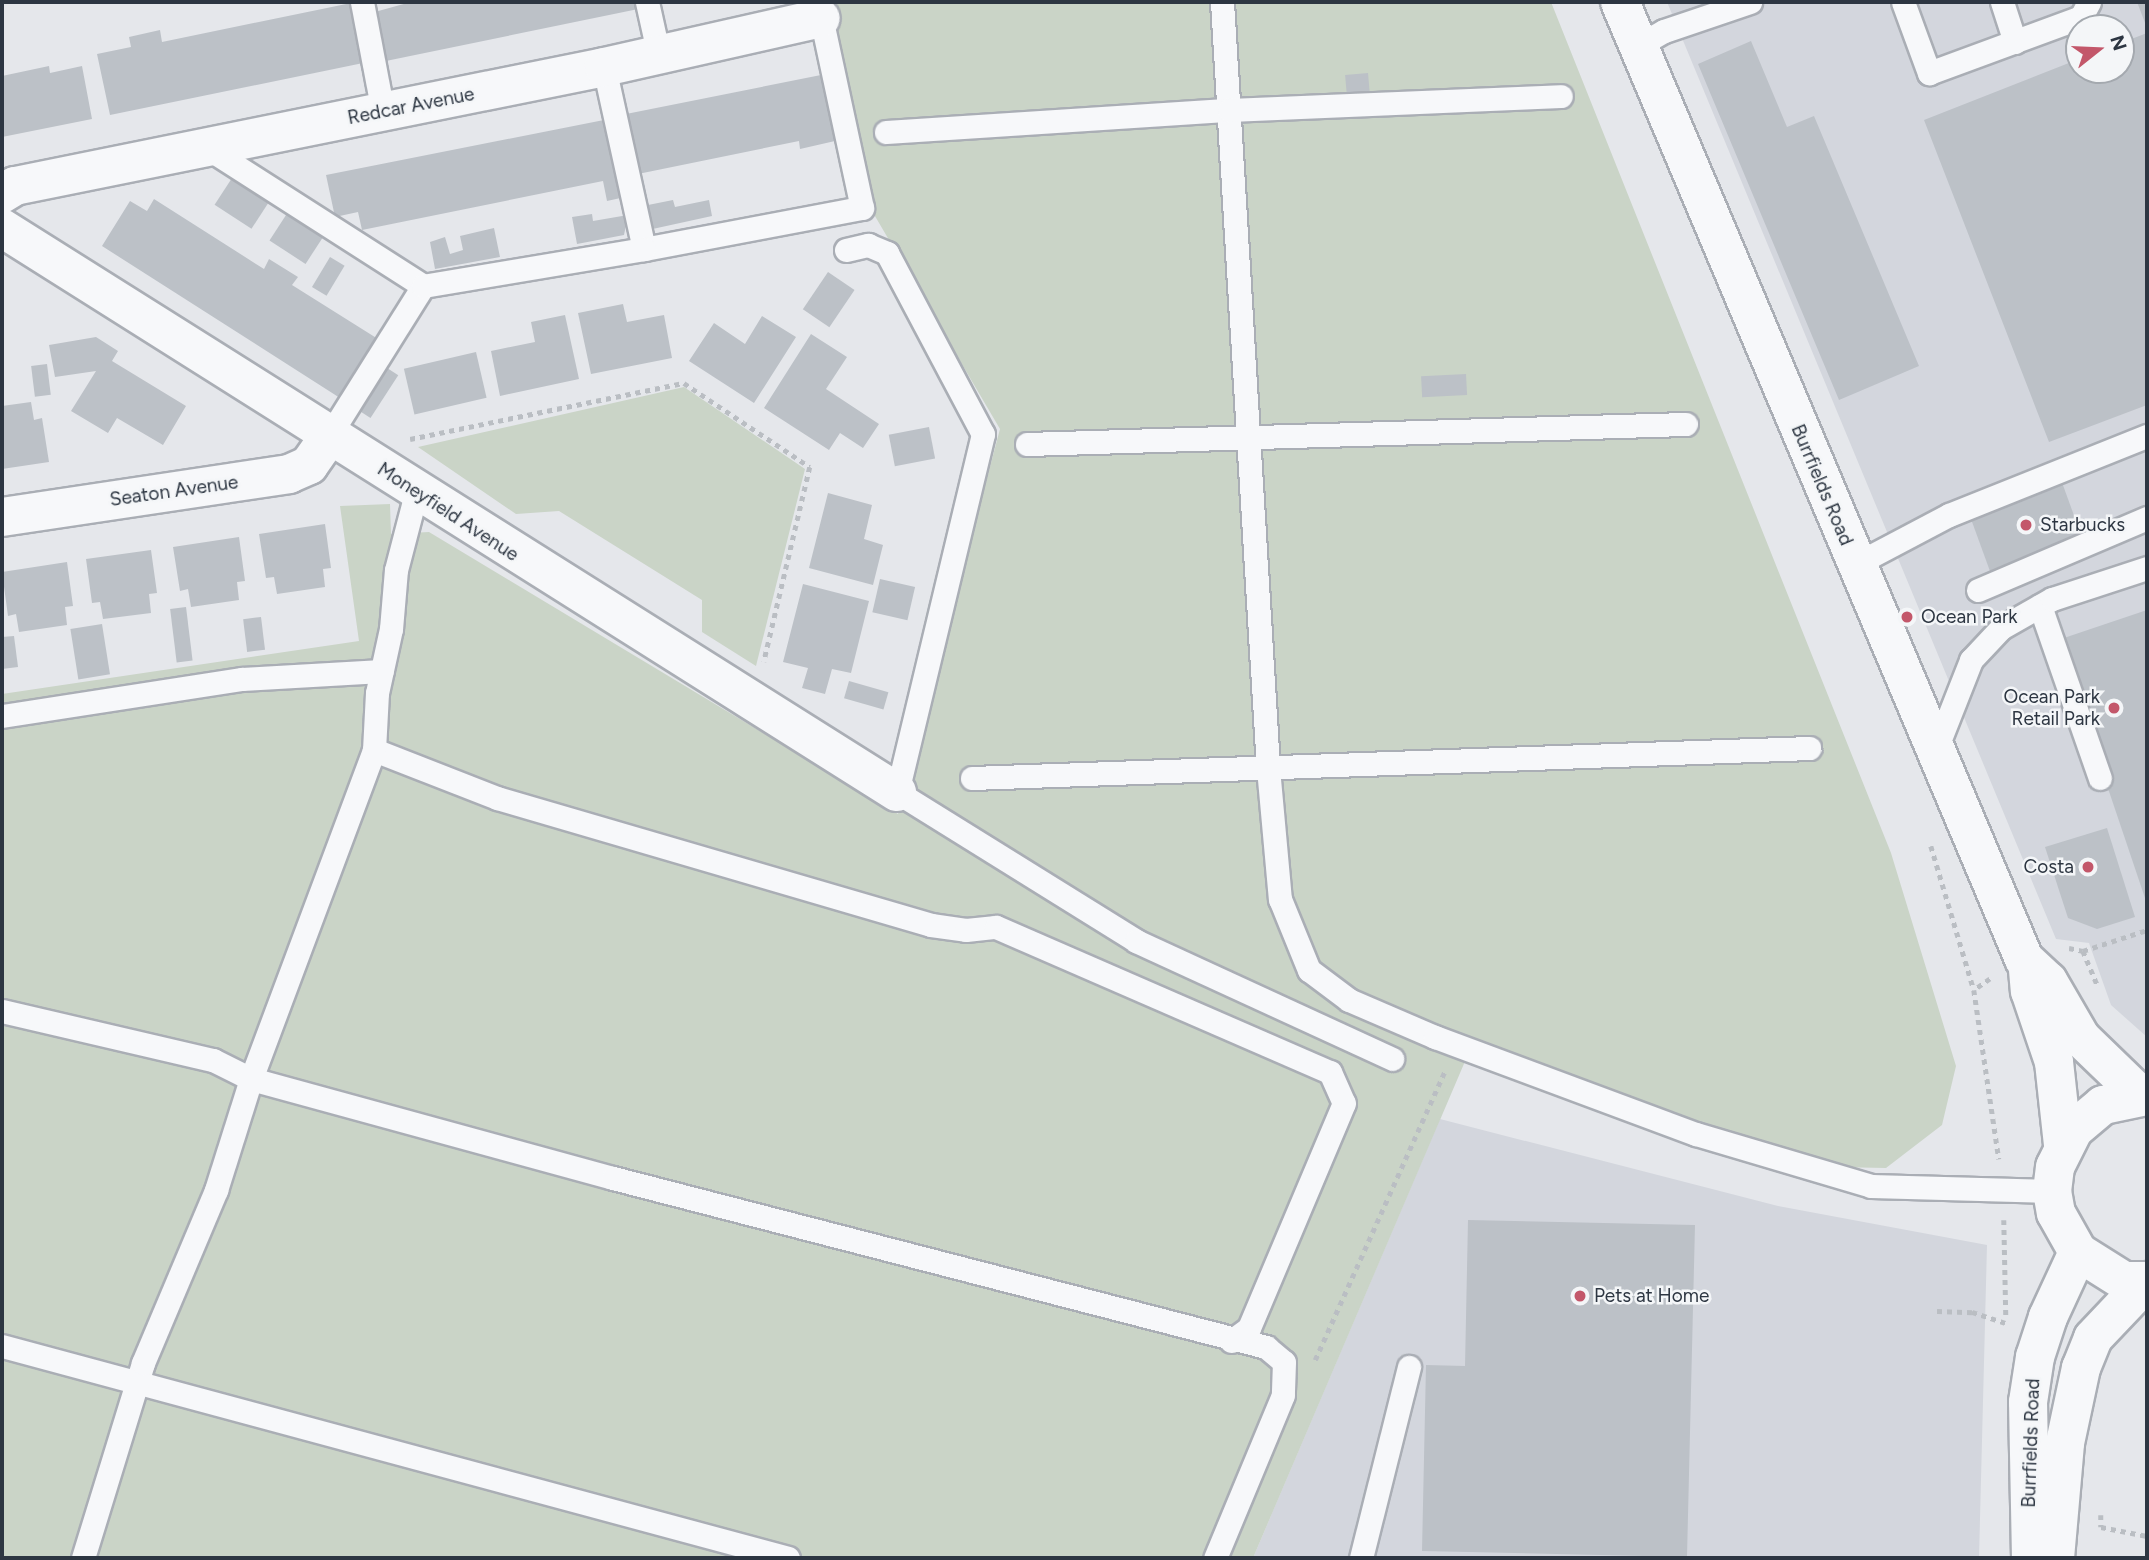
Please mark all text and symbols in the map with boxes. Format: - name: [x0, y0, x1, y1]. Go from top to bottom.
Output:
- north arrow: [2065, 14, 2135, 84]
- text: N: [2105, 32, 2132, 54]
- street label: Redcar Avenue: [346, 83, 476, 129]
- street label: Burrfields Road: [1786, 421, 1858, 549]
- street label: Moneyfield Avenue: [373, 458, 523, 566]
- street label: Seaton Avenue: [108, 471, 240, 511]
- place label: Starbucks: [2040, 514, 2125, 536]
- marker: Starbucks: [2018, 517, 2034, 533]
- place label: Ocean Park: [1921, 606, 2018, 628]
- marker: Ocean Park: [1899, 609, 1915, 625]
- place label: Ocean Park Retail Park: [2003, 686, 2100, 730]
- marker: Ocean Park Retail Park: [2106, 700, 2122, 716]
- place label: Costa: [2024, 856, 2074, 878]
- marker: Costa: [2080, 859, 2096, 875]
- place label: Pets at Home: [1594, 1285, 1709, 1307]
- marker: Pets at Home: [1572, 1288, 1588, 1304]
- street label: Burrfields Road: [2017, 1378, 2045, 1508]

